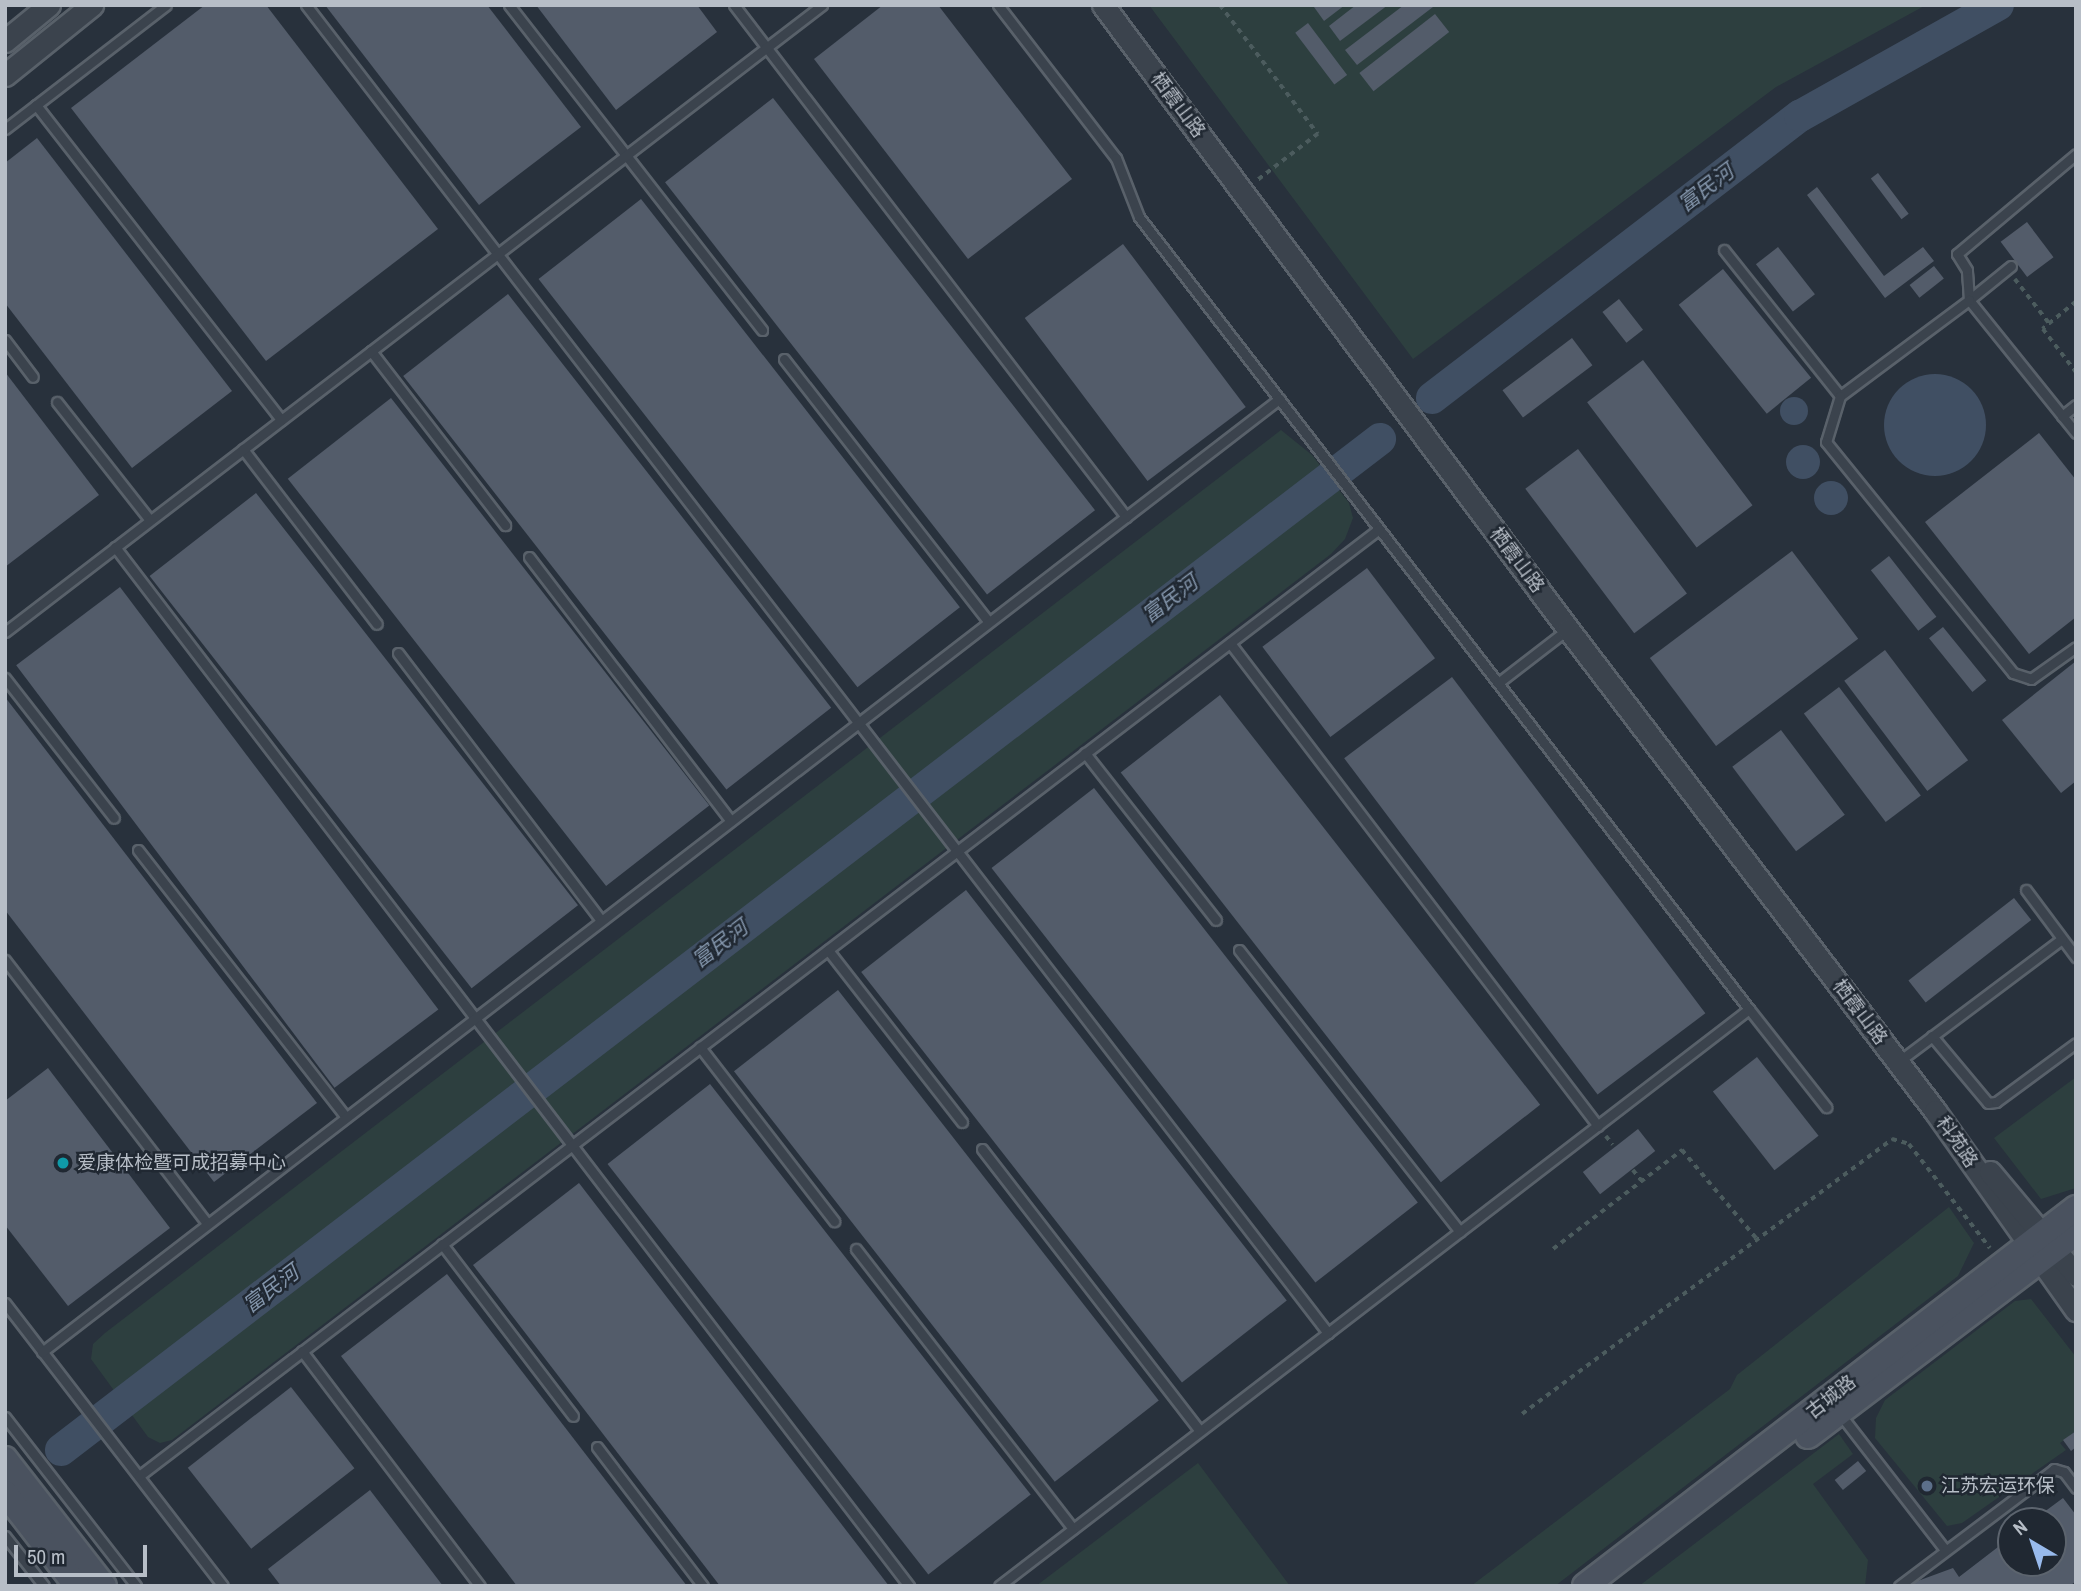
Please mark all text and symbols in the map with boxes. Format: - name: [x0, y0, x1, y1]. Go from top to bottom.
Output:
- street label: 栖霞山路: [1146, 68, 1210, 142]
- water label: 富民河: [1673, 159, 1739, 217]
- street label: 栖霞山路: [1485, 523, 1549, 597]
- water label: 富民河: [1137, 570, 1203, 628]
- water label: 富民河: [687, 915, 753, 973]
- street label: 栖霞山路: [1828, 975, 1892, 1049]
- street label: 科苑路: [1932, 1112, 1982, 1172]
- place label: 爱康体检暨可成招募中心: [77, 1152, 286, 1174]
- marker: 爱康体检暨可成招募中心: [55, 1155, 71, 1171]
- water label: 富民河: [238, 1260, 304, 1318]
- street label: 古城路: [1802, 1370, 1860, 1424]
- place label: 江苏宏运环保: [1941, 1475, 2055, 1497]
- marker: 江苏宏运环保: [1919, 1478, 1935, 1494]
- north arrow: [1997, 1507, 2067, 1577]
- text: N: [2007, 1514, 2033, 1541]
- scale bar: [18, 1532, 150, 1576]
- text: 50 m: [27, 1542, 65, 1571]

